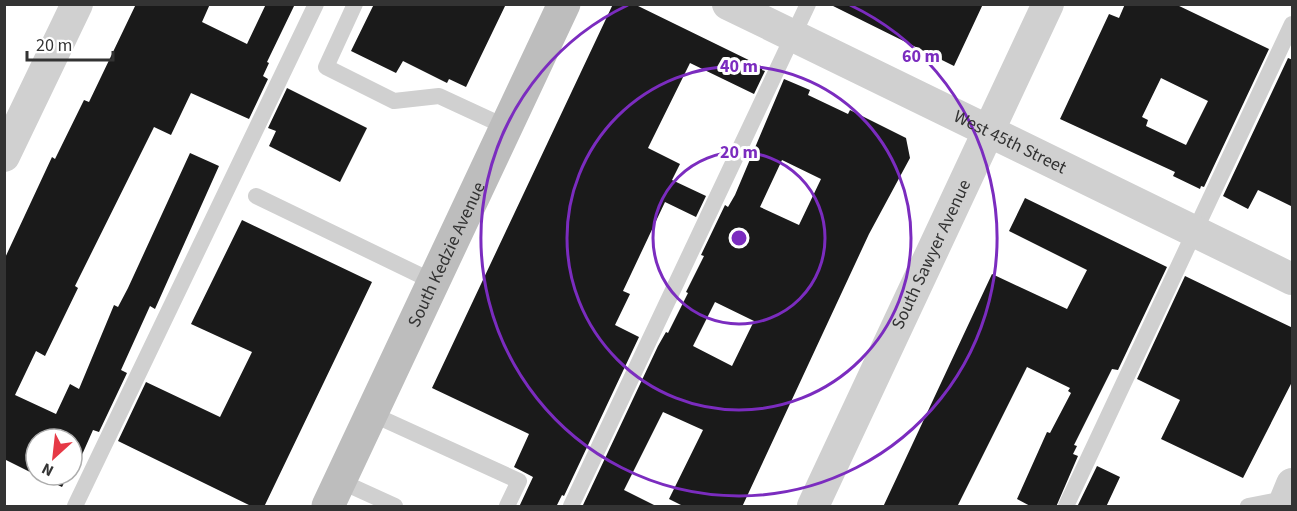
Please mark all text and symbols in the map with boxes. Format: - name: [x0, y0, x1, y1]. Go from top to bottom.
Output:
- scale bar: [27, 24, 112, 62]
- text: 20 m: [36, 33, 72, 58]
- text: 60 m: [902, 44, 940, 69]
- text: 40 m: [720, 54, 758, 79]
- street label: West 45th Street: [949, 104, 1071, 180]
- text: 20 m: [720, 140, 758, 165]
- street label: South Sawyer Avenue: [885, 175, 977, 334]
- street label: South Kedzie Avenue: [402, 178, 492, 331]
- centre of rings: [729, 228, 749, 248]
- north arrow: [24, 427, 84, 487]
- text: N: [38, 457, 57, 482]

